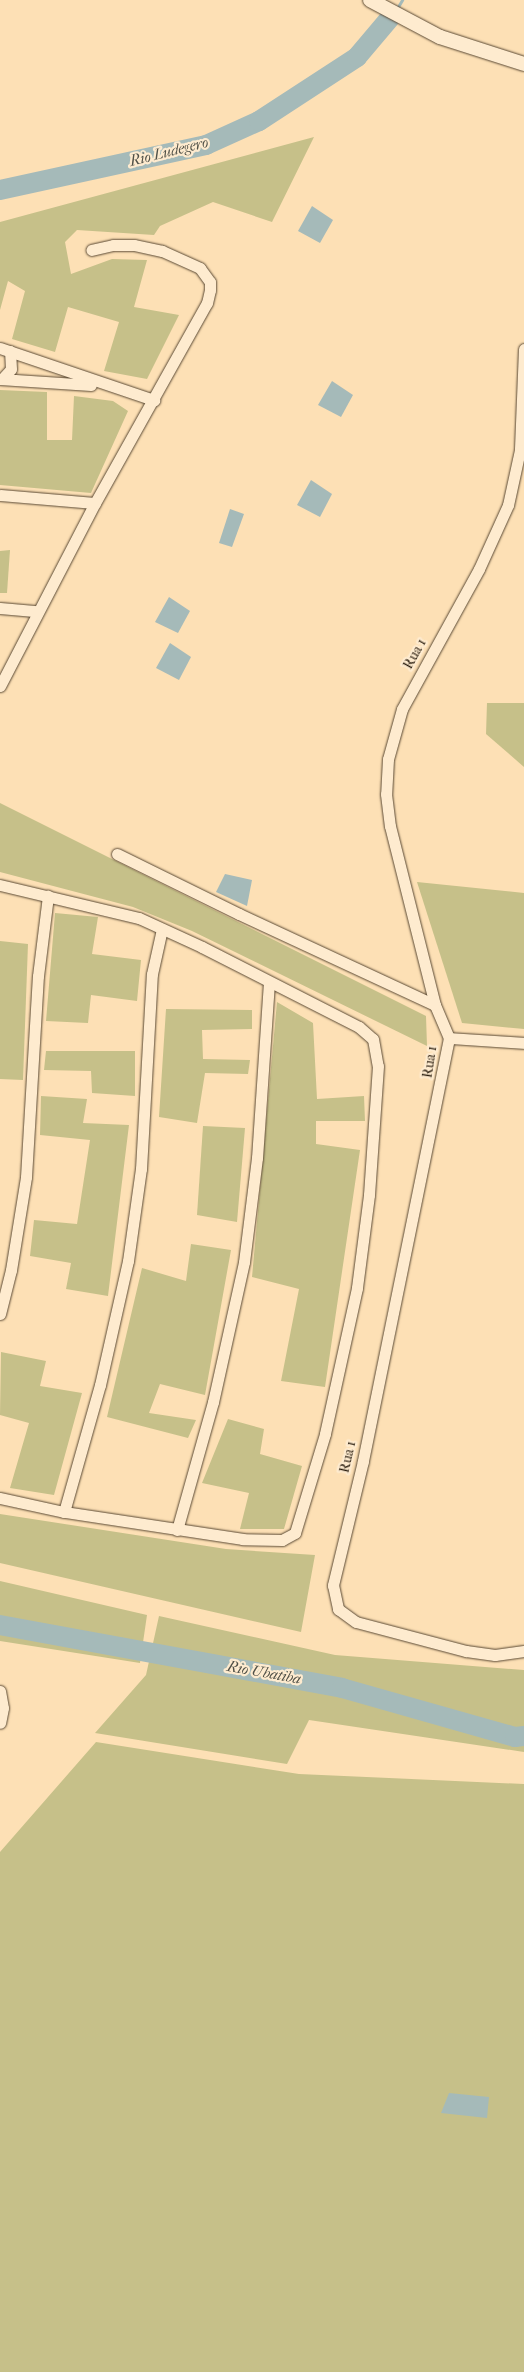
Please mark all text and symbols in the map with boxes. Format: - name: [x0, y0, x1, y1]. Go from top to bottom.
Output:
- water label: Rio Ludegero: [128, 134, 210, 170]
- street label: Rua 1: [400, 636, 430, 672]
- street label: Rua 1: [419, 1045, 441, 1079]
- street label: Rua 1: [336, 1439, 360, 1475]
- water label: Rio Ubatiba: [226, 1658, 302, 1688]

